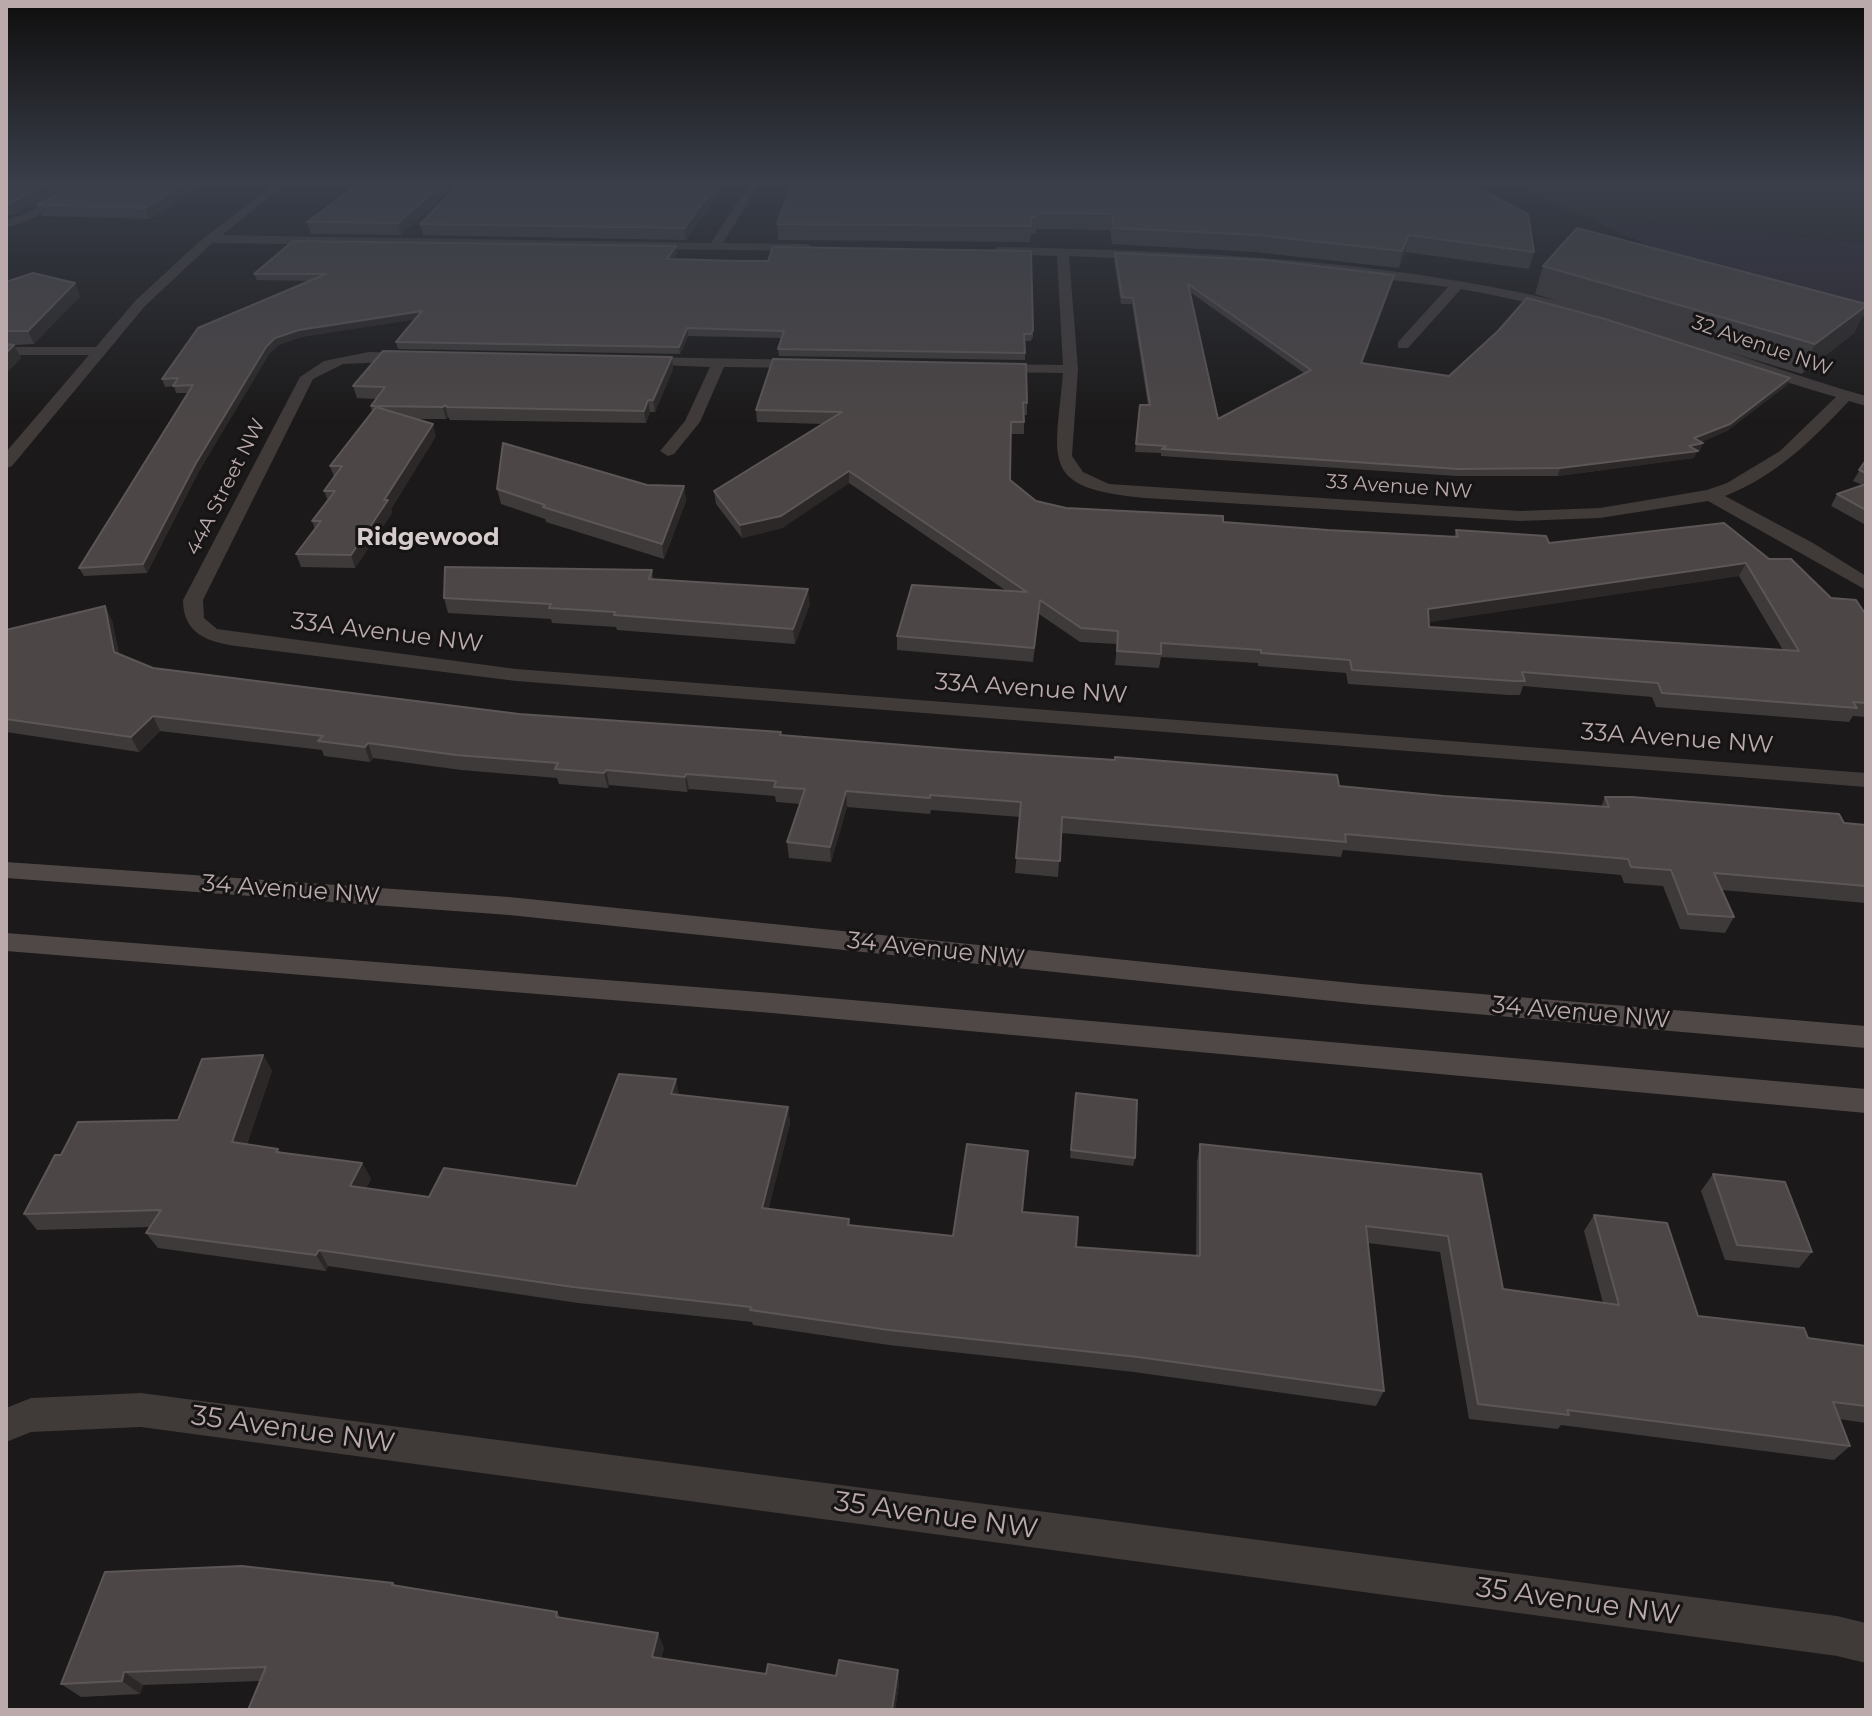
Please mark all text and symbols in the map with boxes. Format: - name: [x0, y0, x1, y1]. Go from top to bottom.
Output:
- street label: 32 Avenue NW: [1689, 311, 1835, 381]
- street label: 44A Street NW: [181, 415, 271, 559]
- street label: 33 Avenue NW: [1325, 470, 1473, 504]
- district label: Ridgewood: [356, 524, 500, 552]
- street label: 33A Avenue NW: [289, 607, 485, 659]
- street label: 33A Avenue NW: [934, 668, 1128, 710]
- street label: 33A Avenue NW: [1580, 718, 1774, 760]
- street label: 34 Avenue NW: [201, 869, 381, 911]
- street label: 34 Avenue NW: [846, 926, 1026, 974]
- street label: 34 Avenue NW: [1491, 991, 1671, 1035]
- street label: 35 Avenue NW: [189, 1399, 397, 1461]
- street label: 35 Avenue NW: [832, 1485, 1040, 1547]
- street label: 35 Avenue NW: [1474, 1571, 1682, 1633]

